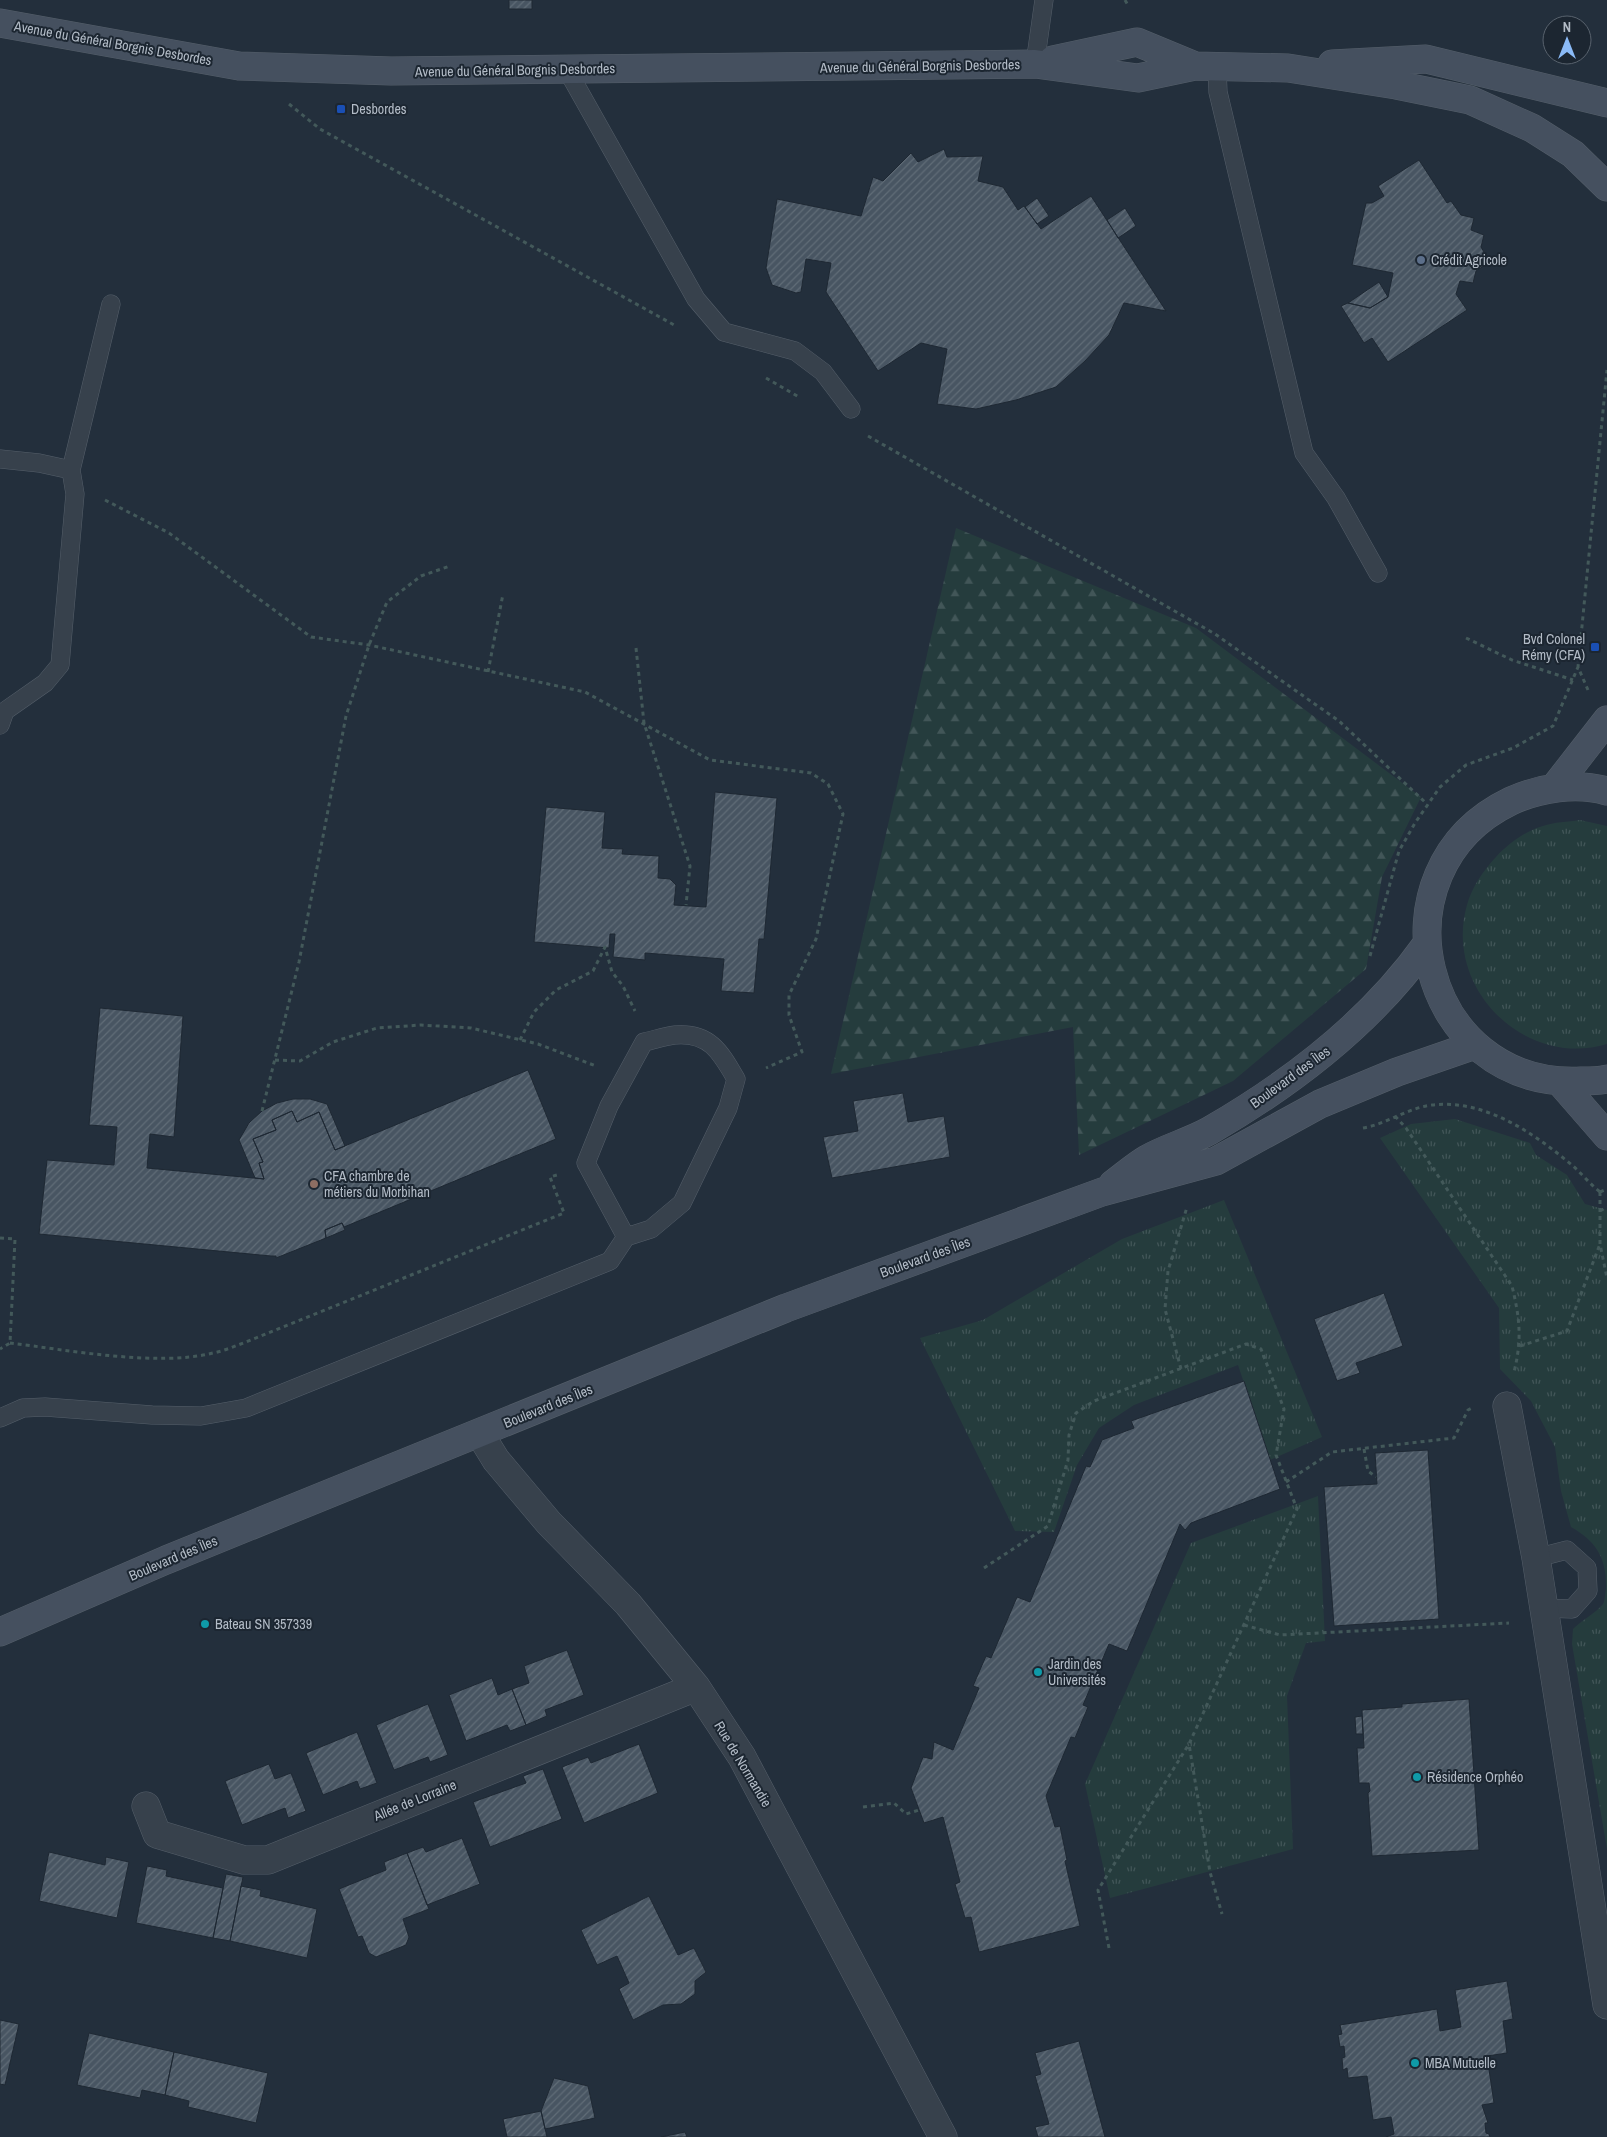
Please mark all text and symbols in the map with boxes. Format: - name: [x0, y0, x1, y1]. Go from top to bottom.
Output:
- north arrow: [1542, 15, 1592, 65]
- street label: Avenue du Général Borgnis Desbordes: [12, 17, 213, 69]
- text: N: [1563, 18, 1571, 36]
- street label: Avenue du Général Borgnis Desbordes: [819, 55, 1020, 77]
- street label: Avenue du Général Borgnis Desbordes: [414, 59, 615, 81]
- place label: Desbordes: [351, 100, 407, 118]
- marker: Desbordes: [335, 103, 347, 115]
- place label: Crédit Agricole: [1431, 251, 1507, 269]
- marker: Crédit Agricole: [1415, 254, 1427, 266]
- place label: Bvd Colonel Rémy (CFA): [1522, 630, 1585, 664]
- marker: Bvd Colonel Rémy (CFA): [1589, 641, 1601, 653]
- street label: Boulevard des Îles: [1247, 1042, 1334, 1112]
- place label: CFA chambre de métiers du Morbihan: [324, 1167, 430, 1201]
- marker: CFA chambre de métiers du Morbihan: [308, 1178, 320, 1190]
- street label: Boulevard des Îles: [878, 1232, 973, 1282]
- street label: Boulevard des Îles: [501, 1380, 595, 1432]
- street label: Boulevard des Îles: [126, 1531, 220, 1585]
- place label: Bateau SN 357339: [215, 1615, 312, 1633]
- marker: Bateau SN 357339: [199, 1618, 211, 1630]
- place label: Jardin des Universités: [1048, 1655, 1106, 1689]
- marker: Jardin des Universités: [1032, 1666, 1044, 1678]
- street label: Rue de Normandie: [710, 1718, 776, 1810]
- place label: Résidence Orphéo: [1427, 1768, 1523, 1786]
- marker: Résidence Orphéo: [1411, 1771, 1423, 1783]
- street label: Allée de Lorraine: [370, 1775, 459, 1825]
- place label: MBA Mutuelle: [1425, 2054, 1496, 2072]
- marker: MBA Mutuelle: [1409, 2057, 1421, 2069]

